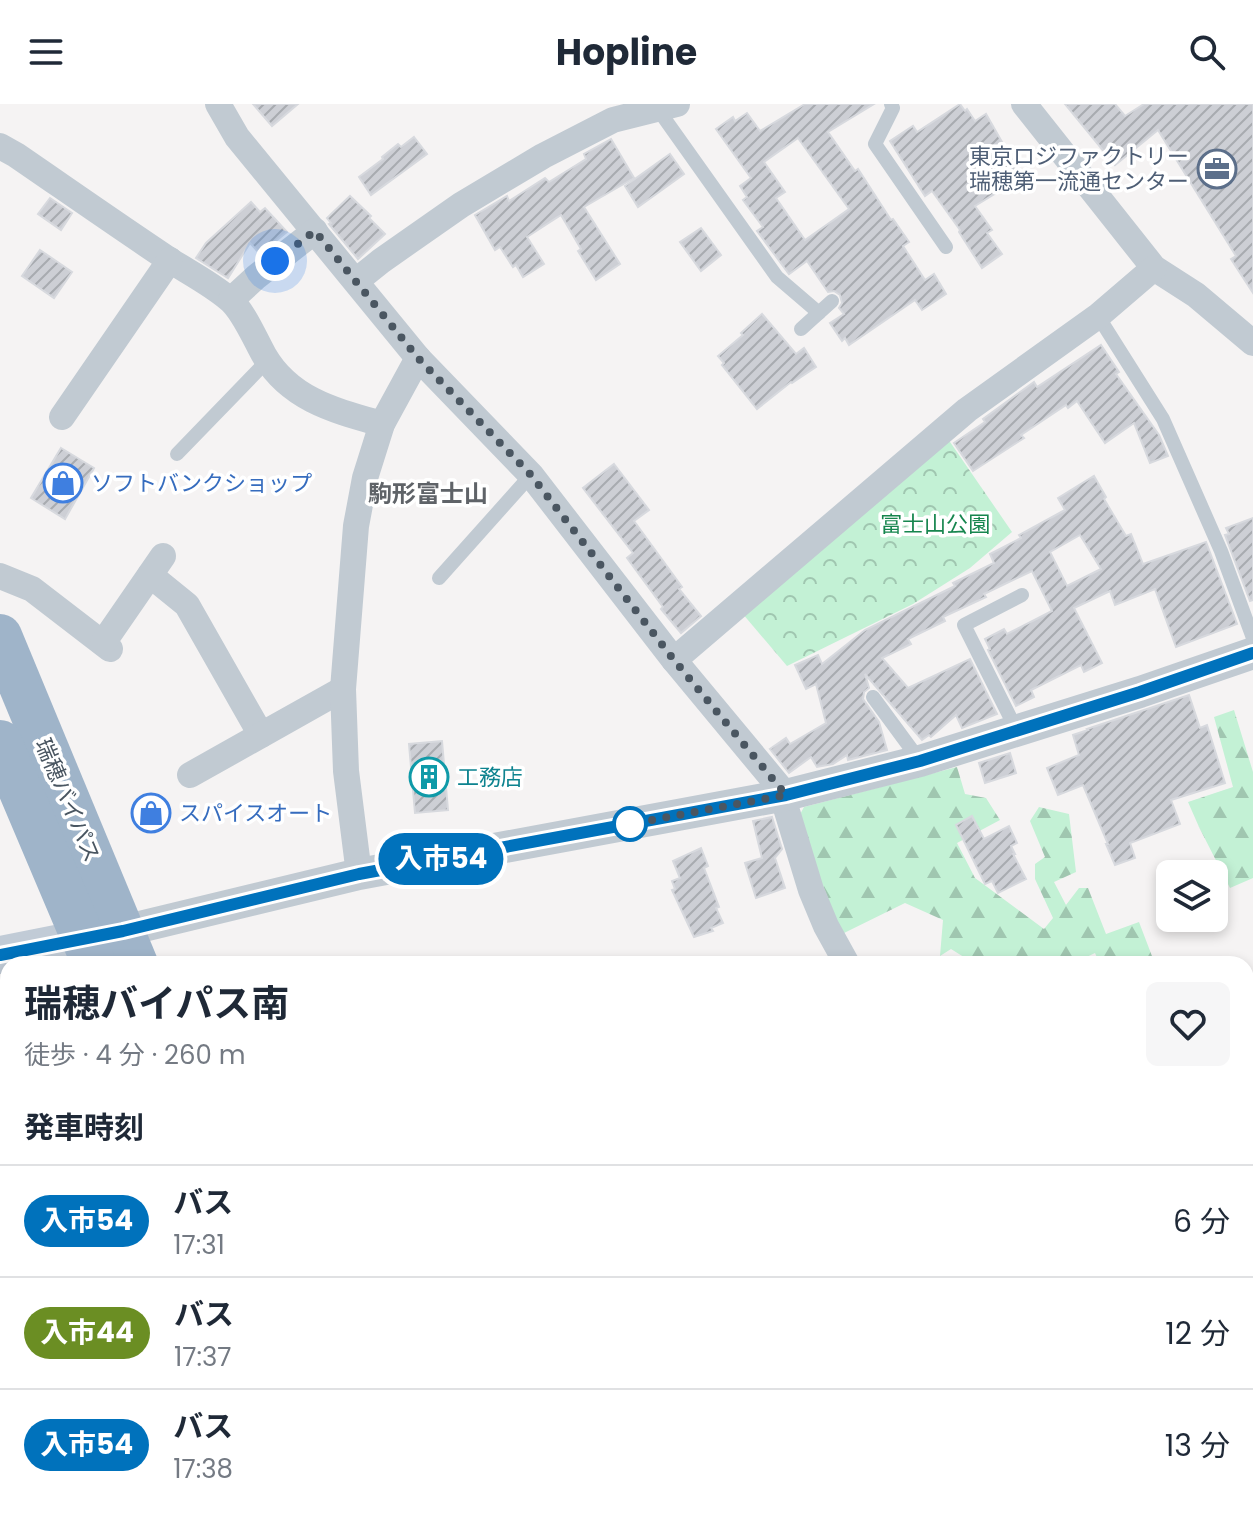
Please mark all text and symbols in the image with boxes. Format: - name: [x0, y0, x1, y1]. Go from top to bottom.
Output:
- text: Hopline: [556, 27, 697, 78]
- icon: menu: [24, 30, 68, 74]
- icon: search: [1185, 30, 1229, 74]
- place label: 東京ロジファクトリー 瑞穂第一流通センター: [969, 141, 1189, 197]
- office icon: 東京ロジファクトリー 瑞穂第一流通センター: [1196, 148, 1238, 190]
- your location: [255, 241, 295, 281]
- shop icon: ソフトバンクショップ: [42, 462, 84, 504]
- place label: ソフトバンクショップ: [91, 468, 312, 499]
- district label: 駒形富士山: [368, 477, 488, 510]
- park label: 富士山公園: [880, 509, 990, 540]
- street label: 瑞穂バイパス: [28, 734, 108, 867]
- building icon: 工務店: [408, 756, 450, 798]
- place label: 工務店: [457, 762, 523, 793]
- shop icon: スパイスオート: [130, 792, 172, 834]
- place label: スパイスオート: [179, 798, 332, 829]
- unlabelled marker: [613, 807, 647, 841]
- line badge: 入市54: [385, 833, 497, 885]
- text: 入市54: [394, 839, 488, 878]
- map controls: [1156, 860, 1228, 932]
- button: layers: [1156, 860, 1228, 932]
- text: 瑞穂バイパス南: [24, 977, 289, 1030]
- button: heart: [1146, 982, 1230, 1066]
- text: 徒歩 · 4 分 · 260 m: [24, 1037, 246, 1073]
- text: 発車時刻: [24, 1106, 144, 1149]
- text: バス: [173, 1181, 233, 1224]
- text: 6 分: [1173, 1200, 1230, 1243]
- text: 入市54: [40, 1201, 133, 1240]
- text: 17:31: [173, 1227, 225, 1263]
- text: バス: [174, 1293, 234, 1336]
- text: 12 分: [1165, 1312, 1230, 1355]
- text: 入市44: [40, 1313, 134, 1352]
- text: 17:37: [174, 1339, 232, 1375]
- text: バス: [173, 1405, 233, 1448]
- text: 13 分: [1165, 1424, 1230, 1467]
- text: 入市54: [40, 1425, 133, 1464]
- text: 17:38: [173, 1451, 233, 1487]

